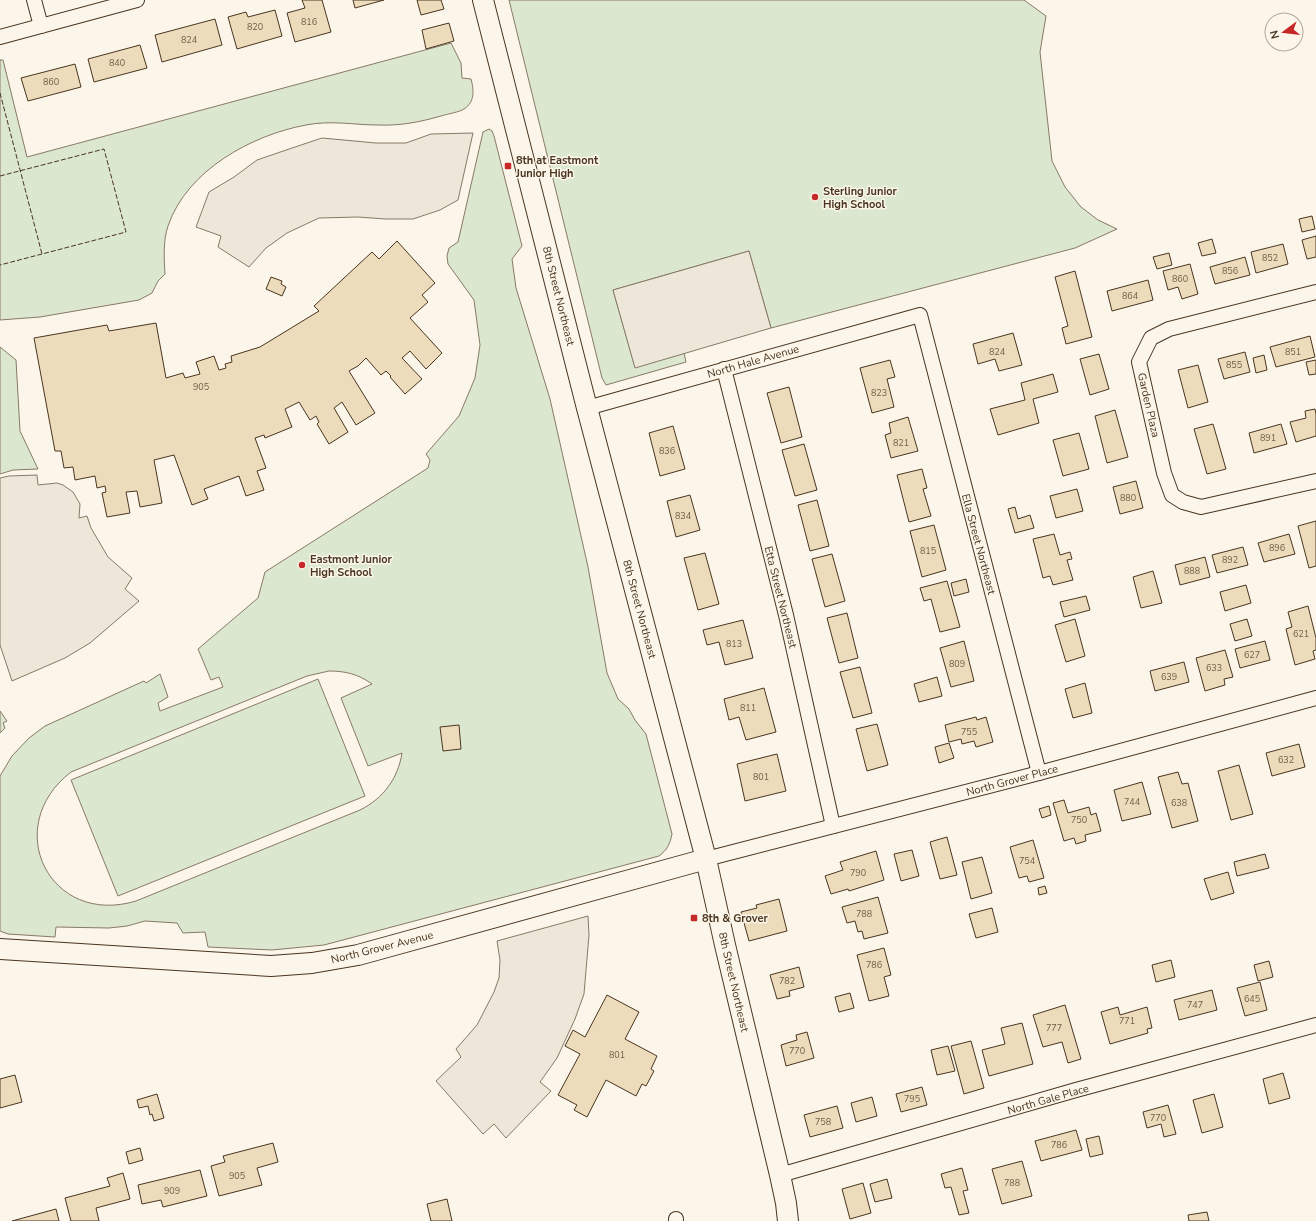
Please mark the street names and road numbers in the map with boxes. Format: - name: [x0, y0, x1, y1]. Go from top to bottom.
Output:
- street label: 8th Street Northeast: [539, 245, 578, 347]
- street label: North Hale Avenue: [705, 341, 801, 382]
- street label: Garden Plaza: [1134, 371, 1163, 439]
- street label: Ella Street Northeast: [958, 492, 999, 596]
- street label: Etta Street Northeast: [761, 544, 800, 650]
- street label: 8th Street Northeast: [619, 558, 660, 660]
- street label: North Grover Place: [965, 761, 1060, 800]
- street label: North Grover Avenue: [329, 927, 435, 967]
- street label: 8th Street Northeast: [715, 931, 752, 1033]
- street label: North Gale Place: [1006, 1081, 1091, 1118]

